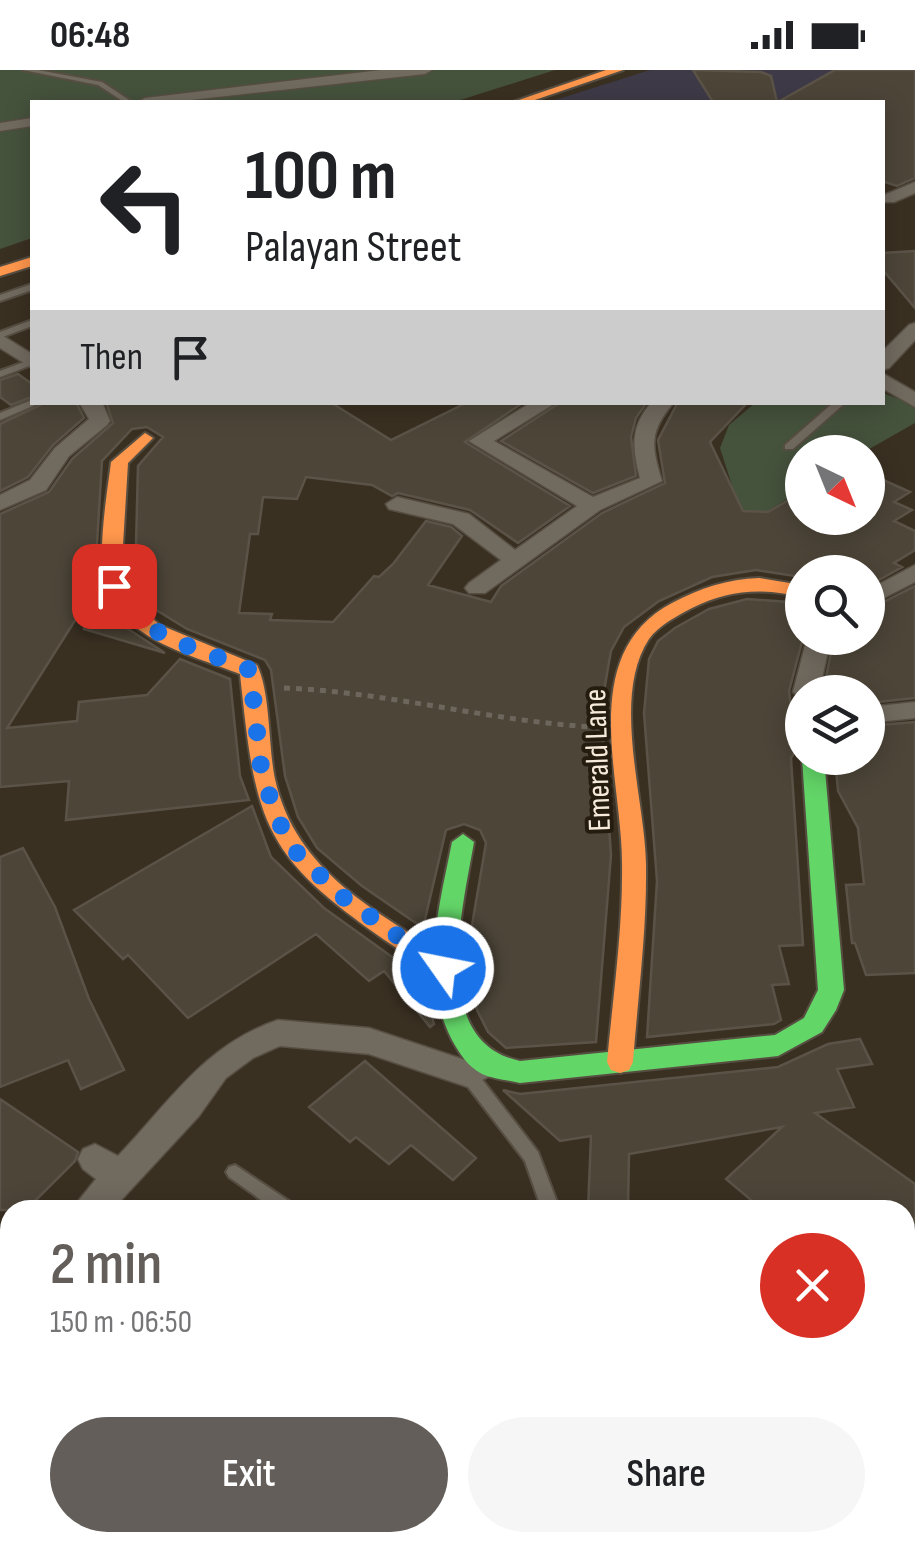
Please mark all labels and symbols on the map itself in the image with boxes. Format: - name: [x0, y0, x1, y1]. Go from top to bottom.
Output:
- north arrow: [785, 435, 885, 535]
- pin: [72, 544, 157, 629]
- street label: Emerald Lane: [576, 688, 620, 832]
- position arrow: [391, 916, 495, 1020]

